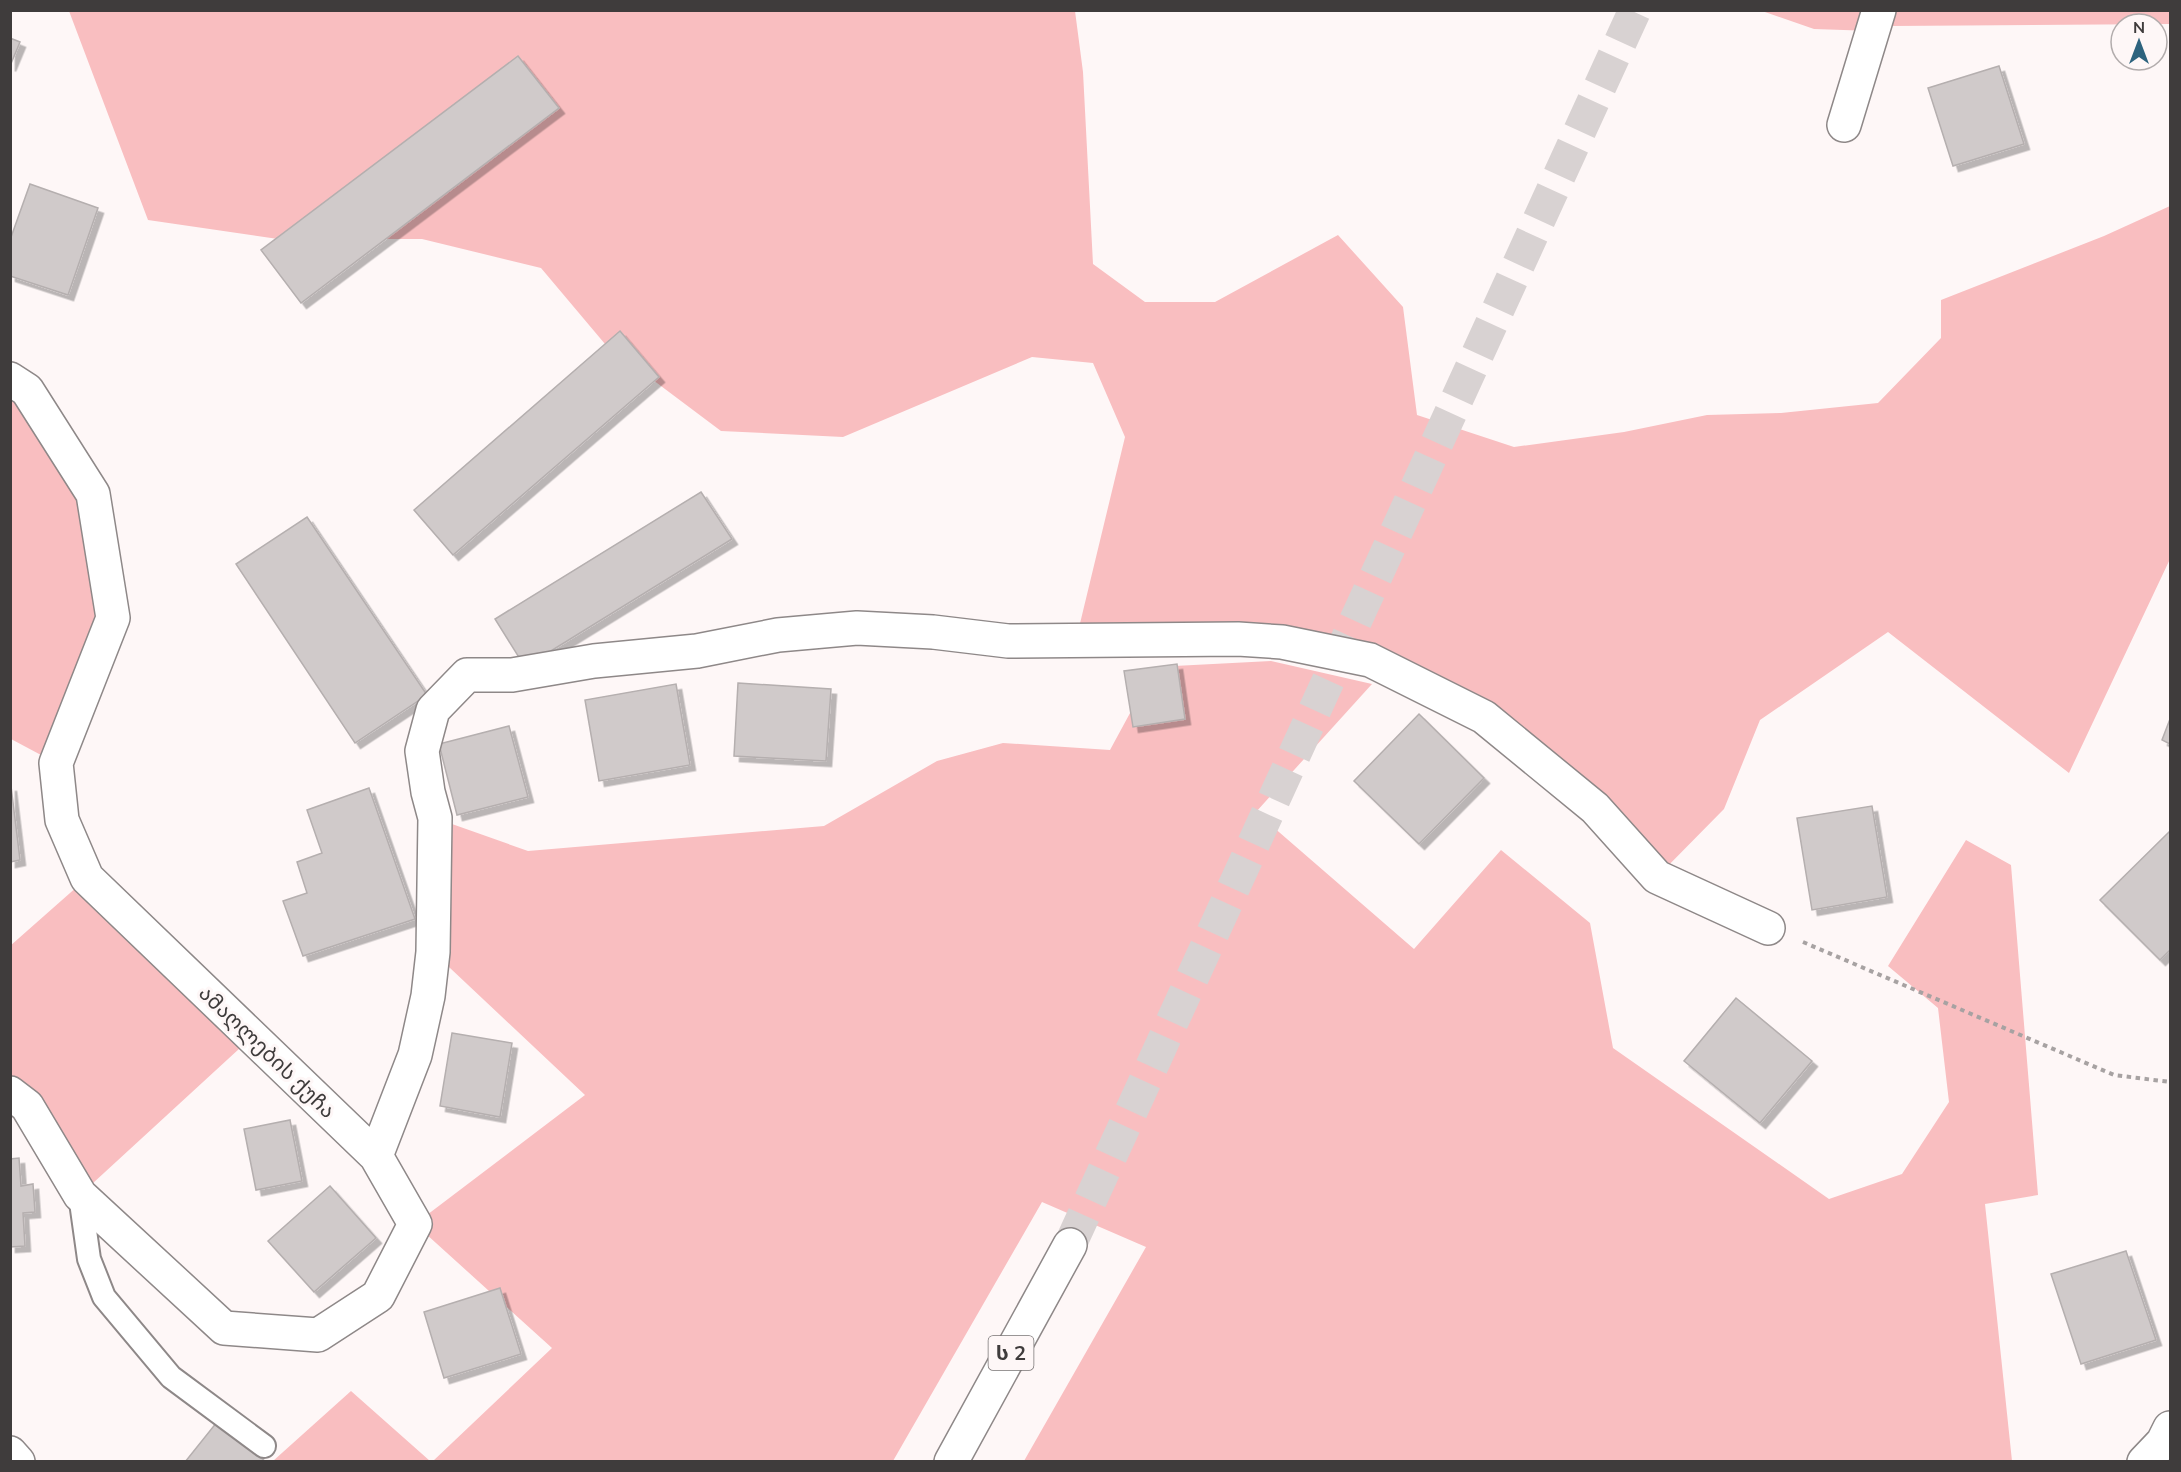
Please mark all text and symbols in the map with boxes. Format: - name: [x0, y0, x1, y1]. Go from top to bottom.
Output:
- north arrow: [2109, 12, 2169, 72]
- text: N: [2133, 17, 2145, 37]
- street label: ამაღლების ქუჩა: [193, 980, 341, 1124]
- road number: ს 2: [988, 1336, 1034, 1370]

